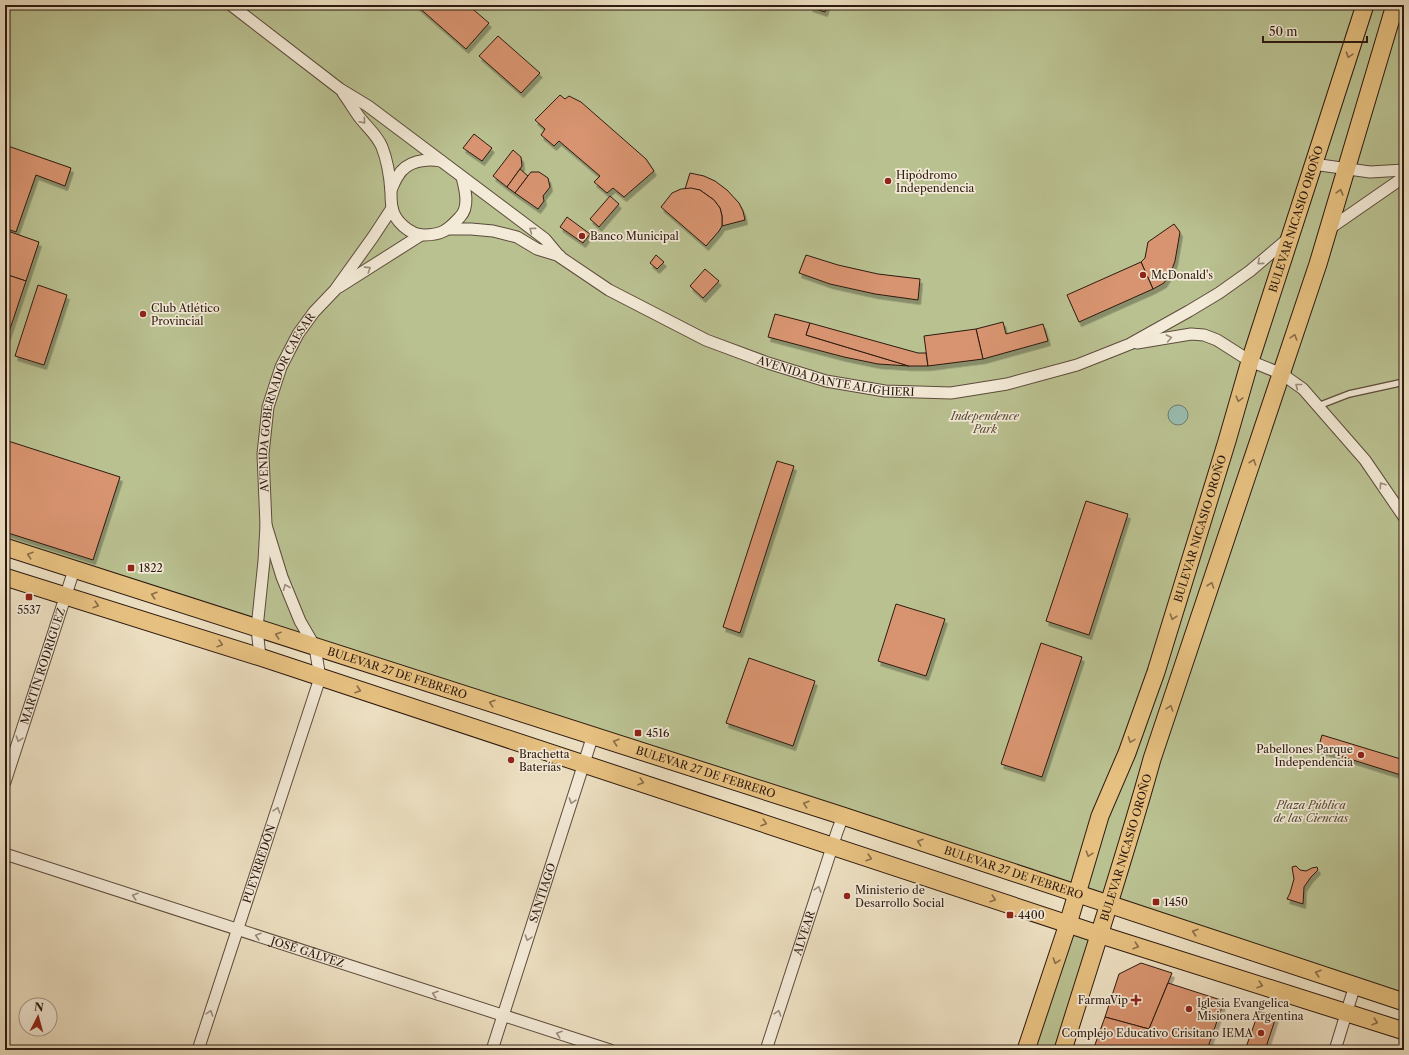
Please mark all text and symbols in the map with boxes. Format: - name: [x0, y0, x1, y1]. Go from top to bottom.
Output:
- scale bar: [1263, 18, 1367, 44]
- text: 50 m: [1269, 24, 1298, 39]
- one-way arrow: [1345, 52, 1354, 59]
- one-way arrow: [359, 116, 366, 123]
- street label: BULEVAR NICASIO OROÑO: [1266, 144, 1326, 294]
- place label: Hipódromo Independencia: [896, 168, 975, 195]
- marker: Hipódromo Independencia: [883, 176, 893, 186]
- one-way arrow: [1335, 189, 1344, 196]
- one-way arrow: [530, 228, 537, 235]
- place label: Banco Municipal: [590, 229, 679, 243]
- marker: Banco Municipal: [577, 231, 587, 241]
- one-way arrow: [1258, 257, 1265, 264]
- one-way arrow: [364, 266, 371, 274]
- place label: McDonald's: [1151, 268, 1213, 282]
- marker: McDonald's: [1138, 270, 1148, 280]
- place label: Club Atlético Provincial: [151, 301, 220, 328]
- marker: Club Atlético Provincial: [138, 309, 148, 319]
- street label: AVENIDA GOBERNADOR CAESAR: [256, 309, 319, 493]
- one-way arrow: [1290, 333, 1298, 340]
- one-way arrow: [1166, 334, 1172, 342]
- street label: AVENIDA DANTE ALIGHIERI: [754, 352, 915, 399]
- one-way arrow: [1296, 384, 1303, 391]
- one-way arrow: [1235, 395, 1244, 402]
- park label: Independence Park: [950, 409, 1020, 436]
- street label: BULEVAR NICASIO OROÑO: [1171, 453, 1229, 604]
- one-way arrow: [1248, 458, 1257, 465]
- one-way arrow: [1379, 482, 1387, 489]
- one-way arrow: [27, 551, 34, 560]
- place label: 1822: [139, 561, 163, 575]
- marker: 1822: [126, 563, 136, 573]
- one-way arrow: [1206, 581, 1215, 588]
- one-way arrow: [283, 583, 291, 590]
- one-way arrow: [151, 591, 158, 600]
- marker: 5537: [24, 592, 34, 602]
- one-way arrow: [92, 600, 99, 609]
- place label: 5537: [17, 603, 41, 617]
- street label: MARTÍN RODRÍGUEZ: [17, 606, 68, 726]
- one-way arrow: [1169, 613, 1178, 620]
- one-way arrow: [274, 631, 281, 640]
- one-way arrow: [216, 639, 223, 648]
- street label: BULEVAR 27 DE FEBRERO: [326, 644, 469, 702]
- one-way arrow: [354, 685, 361, 693]
- one-way arrow: [489, 699, 496, 708]
- one-way arrow: [1165, 705, 1173, 712]
- place label: 4516: [646, 726, 670, 740]
- marker: 4516: [633, 728, 643, 738]
- one-way arrow: [15, 736, 24, 743]
- one-way arrow: [1128, 736, 1136, 743]
- one-way arrow: [612, 739, 619, 747]
- place label: Pabellones Parque Independencia: [1256, 742, 1353, 769]
- street label: BULEVAR 27 DE FEBRERO: [634, 743, 777, 801]
- place label: Brachetta Baterías: [519, 747, 570, 774]
- marker: Pabellones Parque Independencia: [1356, 750, 1366, 760]
- marker: Brachetta Baterías: [506, 755, 516, 765]
- street label: BULEVAR NICASIO OROÑO: [1097, 772, 1155, 923]
- one-way arrow: [637, 778, 644, 786]
- one-way arrow: [568, 797, 577, 804]
- park label: Plaza Pública de las Ciencias: [1273, 798, 1349, 825]
- one-way arrow: [803, 800, 810, 809]
- one-way arrow: [272, 806, 281, 813]
- one-way arrow: [760, 819, 767, 827]
- street label: PUEYRREDÓN: [240, 823, 278, 905]
- one-way arrow: [917, 838, 924, 847]
- street label: BULEVAR 27 DE FEBRERO: [942, 843, 1085, 902]
- one-way arrow: [1085, 850, 1094, 857]
- one-way arrow: [866, 853, 873, 862]
- street label: SANTIAGO: [526, 861, 558, 924]
- place label: Ministerio de Desarrollo Social: [855, 883, 945, 910]
- one-way arrow: [813, 886, 822, 893]
- marker: Ministerio de Desarrollo Social: [842, 891, 852, 901]
- one-way arrow: [131, 892, 138, 901]
- one-way arrow: [989, 894, 996, 903]
- place label: 1450: [1164, 895, 1188, 909]
- marker: 1450: [1151, 897, 1161, 907]
- street label: ALVEAR: [790, 908, 818, 958]
- place label: 4400: [1018, 908, 1045, 922]
- marker: 4400: [1005, 910, 1015, 920]
- one-way arrow: [1191, 928, 1198, 937]
- one-way arrow: [255, 932, 262, 941]
- street label: JOSÉ GÁLVEZ: [267, 933, 346, 970]
- one-way arrow: [524, 934, 533, 941]
- one-way arrow: [1132, 941, 1139, 950]
- one-way arrow: [1052, 957, 1060, 964]
- one-way arrow: [1315, 969, 1322, 978]
- one-way arrow: [1256, 980, 1263, 989]
- one-way arrow: [432, 990, 439, 998]
- place label: FarmaVip: [1078, 993, 1128, 1007]
- marker: FarmaVip: [1131, 995, 1141, 1005]
- place label: Iglesia Evangelica Misionera Argentina: [1197, 996, 1304, 1023]
- north arrow: [18, 997, 58, 1037]
- text: N: [34, 1000, 45, 1015]
- marker: Iglesia Evangelica Misionera Argentina: [1184, 1004, 1194, 1014]
- one-way arrow: [205, 1010, 214, 1017]
- one-way arrow: [773, 1010, 781, 1017]
- one-way arrow: [1372, 1017, 1379, 1026]
- place label: Complejo Educativo Crisitano IEMA: [1062, 1026, 1254, 1040]
- marker: Complejo Educativo Crisitano IEMA: [1256, 1028, 1266, 1038]
- one-way arrow: [556, 1030, 563, 1038]

